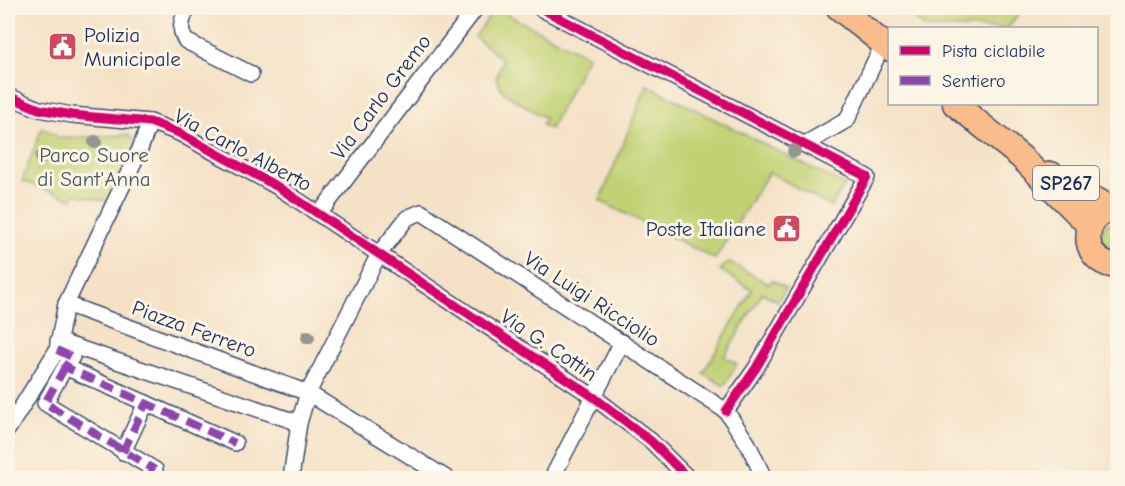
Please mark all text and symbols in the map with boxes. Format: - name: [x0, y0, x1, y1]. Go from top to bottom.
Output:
- place label: Polizia Municipale: [84, 23, 181, 71]
- legend: [888, 27, 1098, 105]
- street label: Via Carlo Gremo: [326, 30, 436, 164]
- public building icon: Polizia Municipale: [47, 31, 79, 63]
- text: Pista ciclabile: [942, 41, 1045, 62]
- text: Sentiero: [942, 71, 1006, 92]
- street label: Via Carlo Alberto: [170, 104, 316, 196]
- park label: Parco Suore di Sant'Anna: [37, 143, 151, 191]
- road number: SP267: [1033, 166, 1099, 200]
- public building icon: Poste Italiane: [771, 213, 803, 245]
- place label: Poste Italiane: [646, 217, 766, 241]
- street label: Via Luigi Ricciolio: [520, 246, 664, 352]
- street label: Piazza Ferrero: [129, 295, 259, 363]
- street label: Via G. Cottin: [496, 304, 602, 386]

